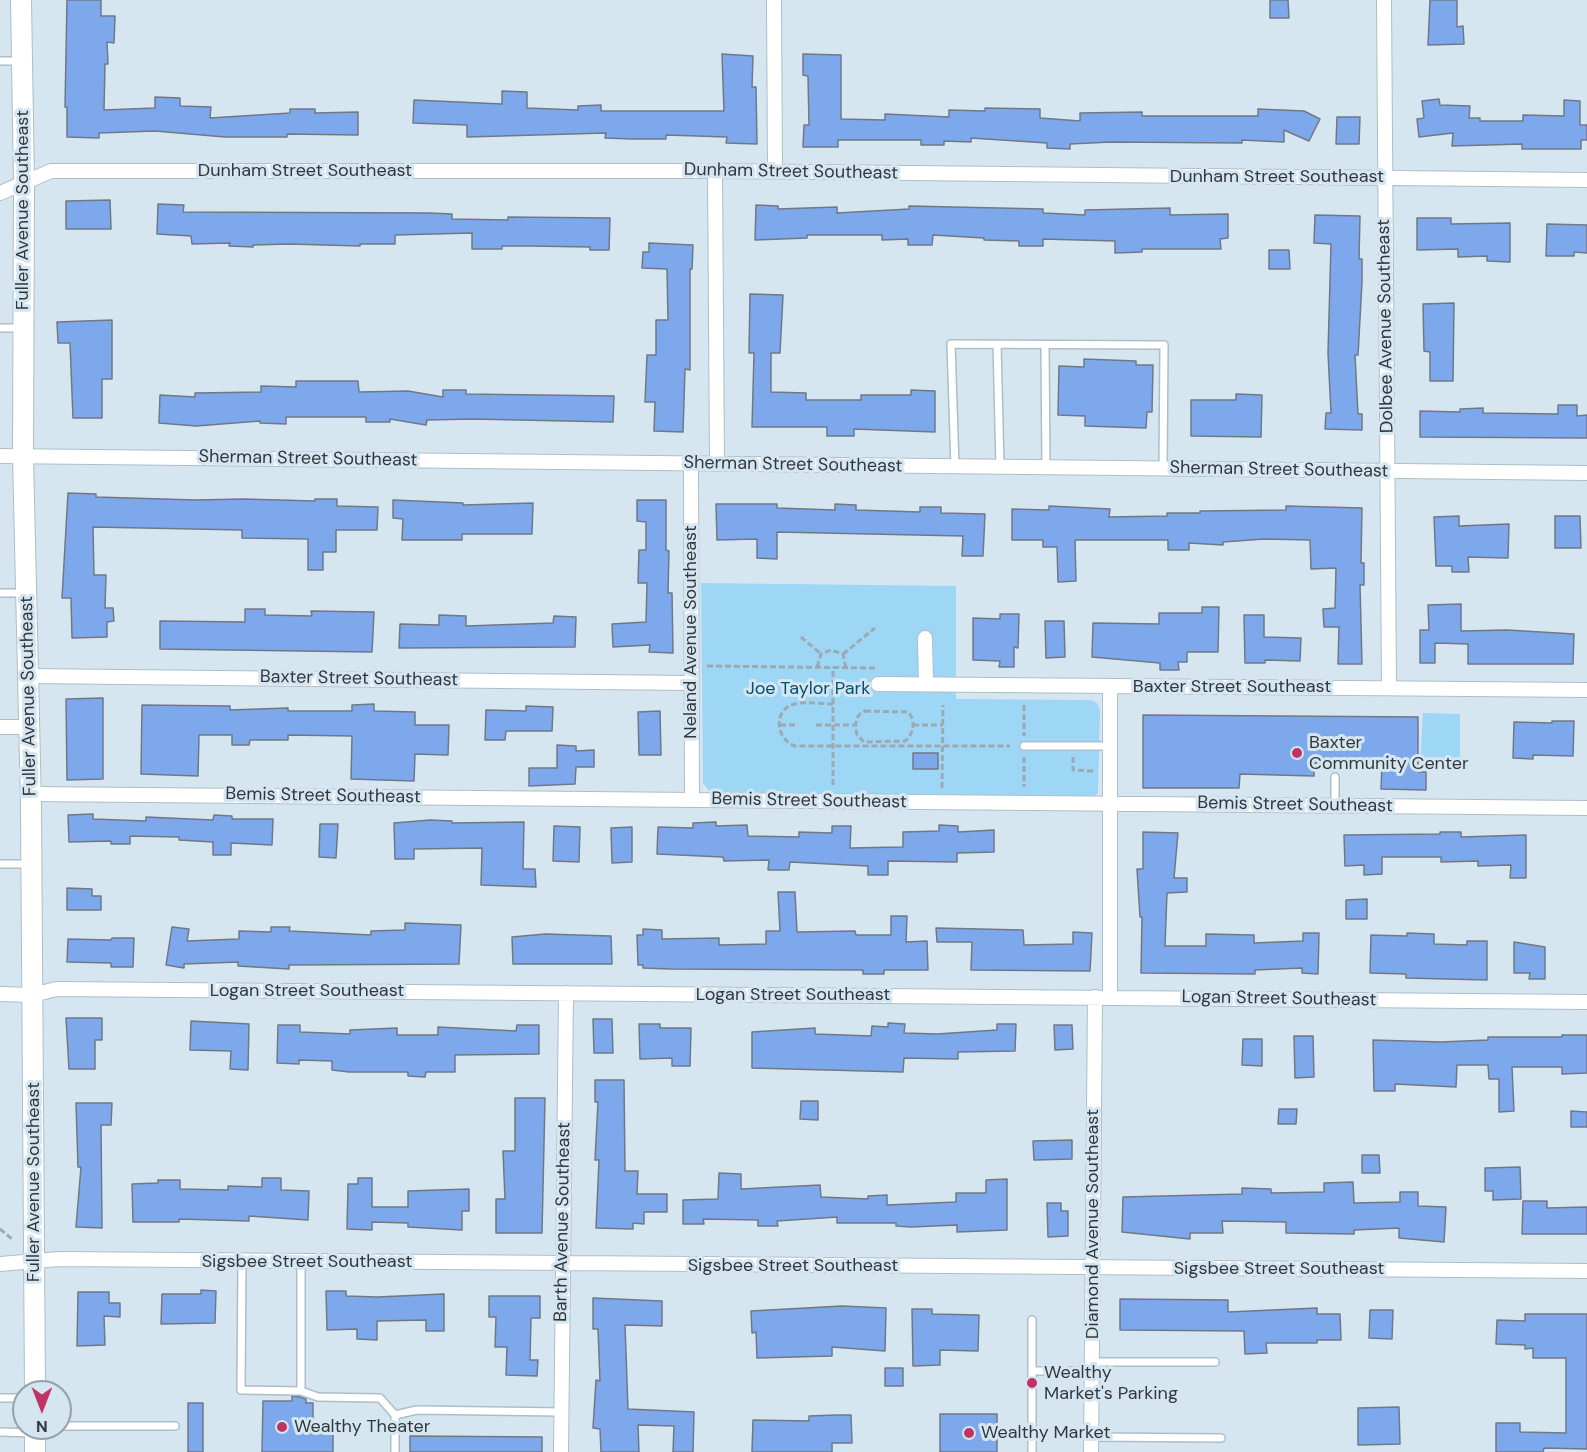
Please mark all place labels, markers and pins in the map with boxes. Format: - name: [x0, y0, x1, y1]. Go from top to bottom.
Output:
- place label: Baxter Community Center: [1309, 732, 1469, 774]
- marker: Baxter Community Center: [1290, 746, 1304, 760]
- place label: Wealthy Market's Parking: [1044, 1362, 1178, 1404]
- marker: Wealthy Market's Parking: [1025, 1376, 1039, 1390]
- place label: Wealthy Theater: [294, 1416, 430, 1438]
- marker: Wealthy Theater: [275, 1420, 289, 1434]
- place label: Wealthy Market: [981, 1422, 1110, 1444]
- marker: Wealthy Market: [962, 1426, 976, 1440]

